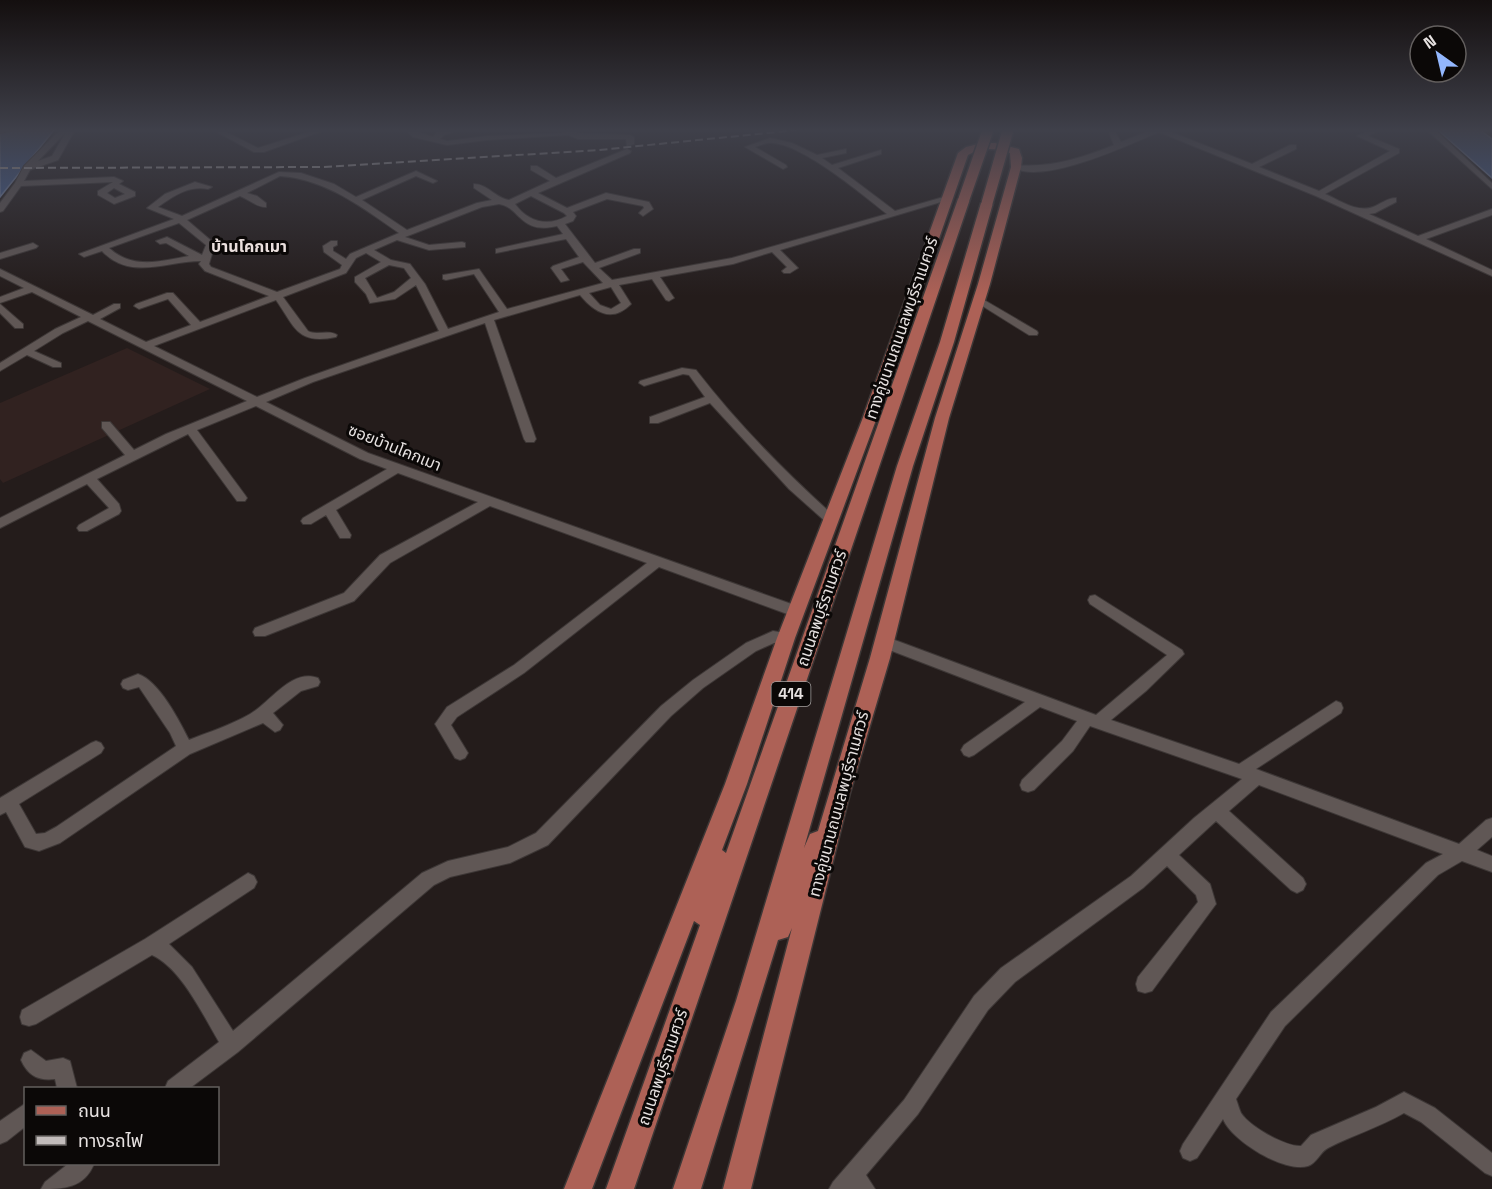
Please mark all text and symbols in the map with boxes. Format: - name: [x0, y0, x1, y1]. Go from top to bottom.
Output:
- north arrow: [1408, 24, 1468, 84]
- text: N: [1420, 30, 1440, 54]
- street label: ทางคู่ขนานถนนลพบุรีราเมศวร์: [860, 234, 943, 422]
- district label: บ้านโคกเมา: [211, 236, 287, 257]
- street label: ซอยบ้านโคกเมา: [345, 419, 445, 476]
- street label: ถนนลพบุรีราเมศวร์: [792, 547, 851, 669]
- road number: 414: [772, 682, 810, 706]
- street label: ทางคู่ขนานถนนลพบุรีราเมศวร์: [804, 708, 874, 899]
- street label: ถนนลพบุรีราเมศวร์: [633, 1006, 692, 1128]
- legend: [24, 1087, 219, 1165]
- text: ถนน: [78, 1099, 111, 1122]
- text: ทางรถไฟ: [78, 1129, 143, 1152]

